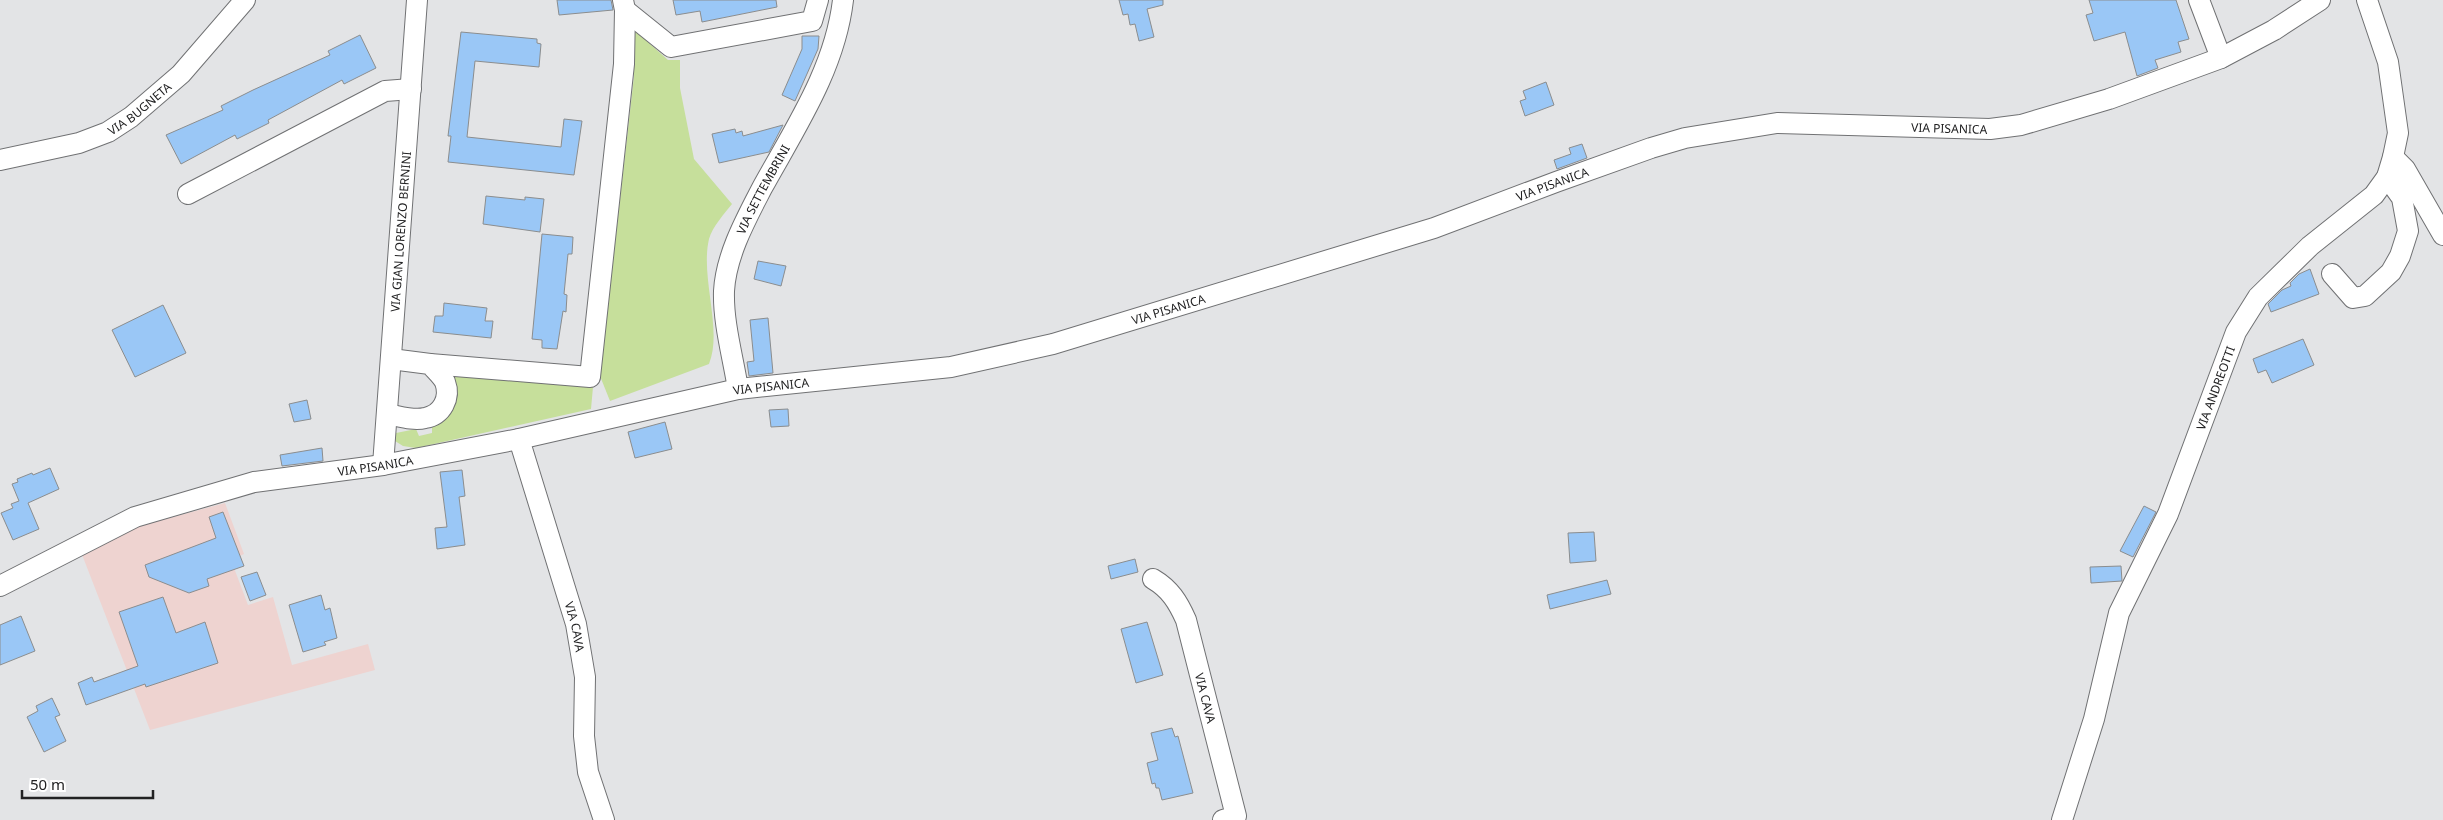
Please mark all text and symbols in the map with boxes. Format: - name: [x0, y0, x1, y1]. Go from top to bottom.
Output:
- street label: VIA BUGNETA: [104, 78, 175, 139]
- street label: VIA PISANICA: [1911, 118, 1988, 137]
- street label: VIA SETTEMBRINI: [732, 141, 793, 237]
- street label: VIA GIAN LORENZO BERNINI: [386, 151, 414, 313]
- street label: VIA PISANICA: [1513, 162, 1591, 205]
- street label: VIA PISANICA: [1129, 290, 1207, 328]
- street label: VIA ANDREOTTI: [2192, 343, 2239, 432]
- street label: VIA PISANICA: [731, 373, 810, 398]
- street label: VIA PISANICA: [336, 451, 415, 479]
- street label: VIA CAVA: [561, 599, 589, 653]
- street label: VIA CAVA: [1191, 671, 1221, 725]
- scale bar: [22, 768, 154, 800]
- text: 50 m: [30, 774, 65, 794]

